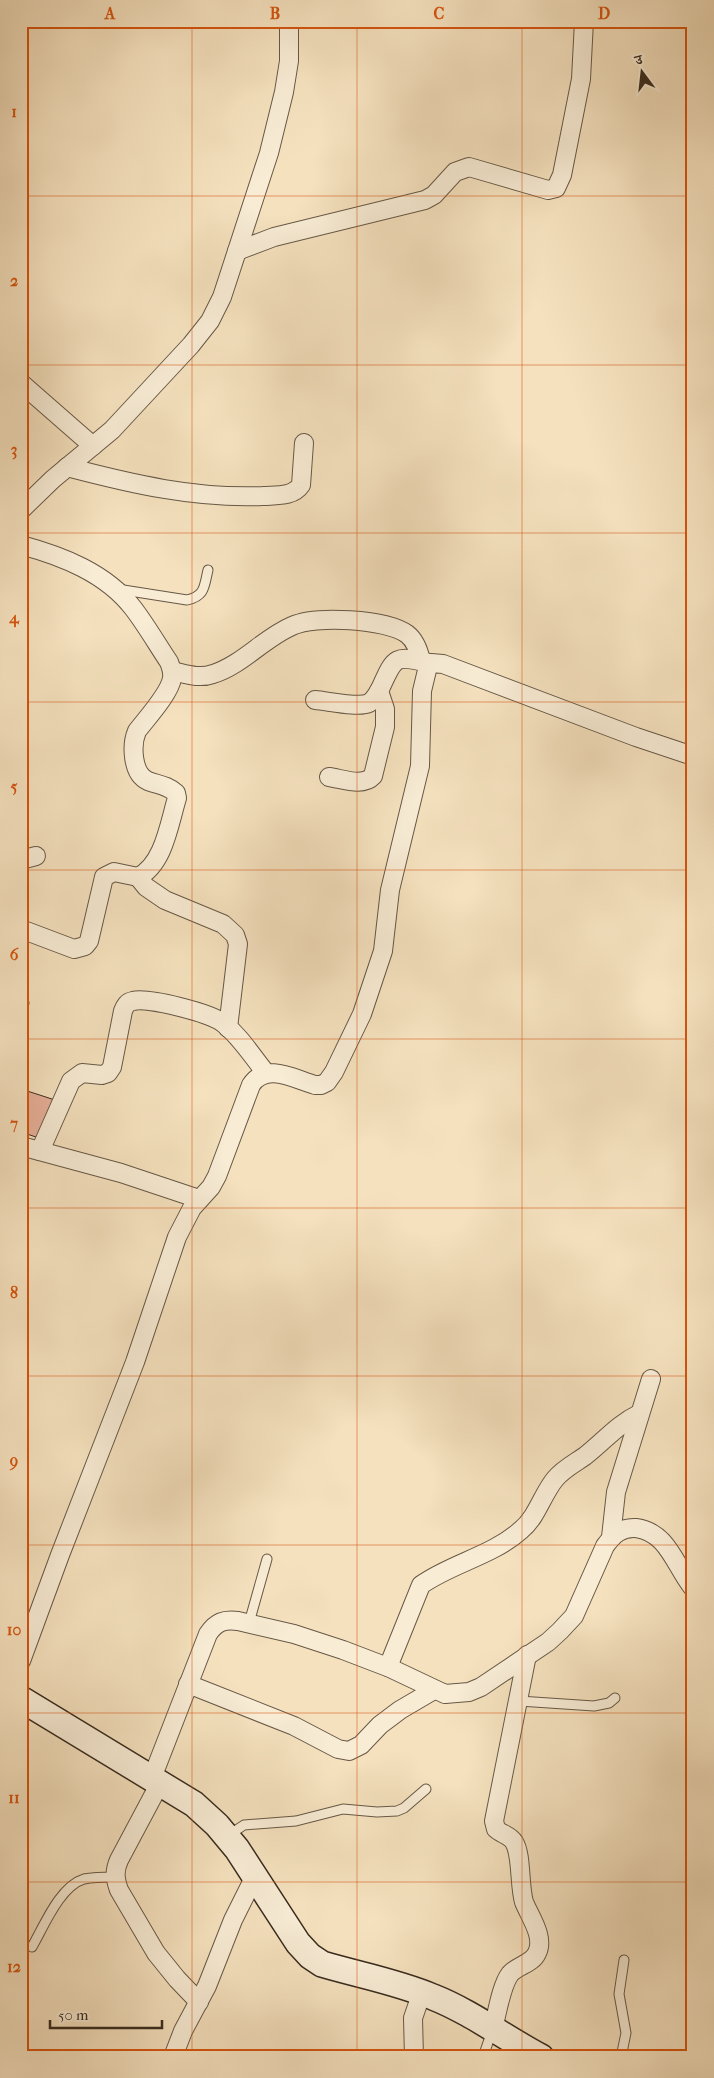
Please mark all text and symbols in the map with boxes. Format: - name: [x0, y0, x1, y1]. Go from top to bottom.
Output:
- text: A: [104, 4, 116, 23]
- text: B: [270, 4, 280, 23]
- text: C: [434, 4, 445, 23]
- text: D: [598, 4, 610, 23]
- north arrow: [616, 48, 666, 98]
- text: उ: [632, 51, 645, 69]
- text: 1: [11, 102, 17, 121]
- text: 2: [10, 271, 18, 290]
- text: 3: [11, 440, 17, 460]
- text: 4: [8, 608, 20, 628]
- text: 5: [11, 777, 18, 796]
- text: 6: [10, 945, 19, 964]
- text: 7: [9, 1114, 18, 1133]
- text: 8: [10, 1283, 18, 1302]
- text: 9: [9, 1451, 18, 1471]
- text: 10: [7, 1620, 21, 1639]
- text: 11: [8, 1788, 20, 1807]
- text: 12: [7, 1957, 21, 1976]
- scale bar: [50, 1998, 162, 2030]
- text: 50 m: [58, 2006, 89, 2024]

